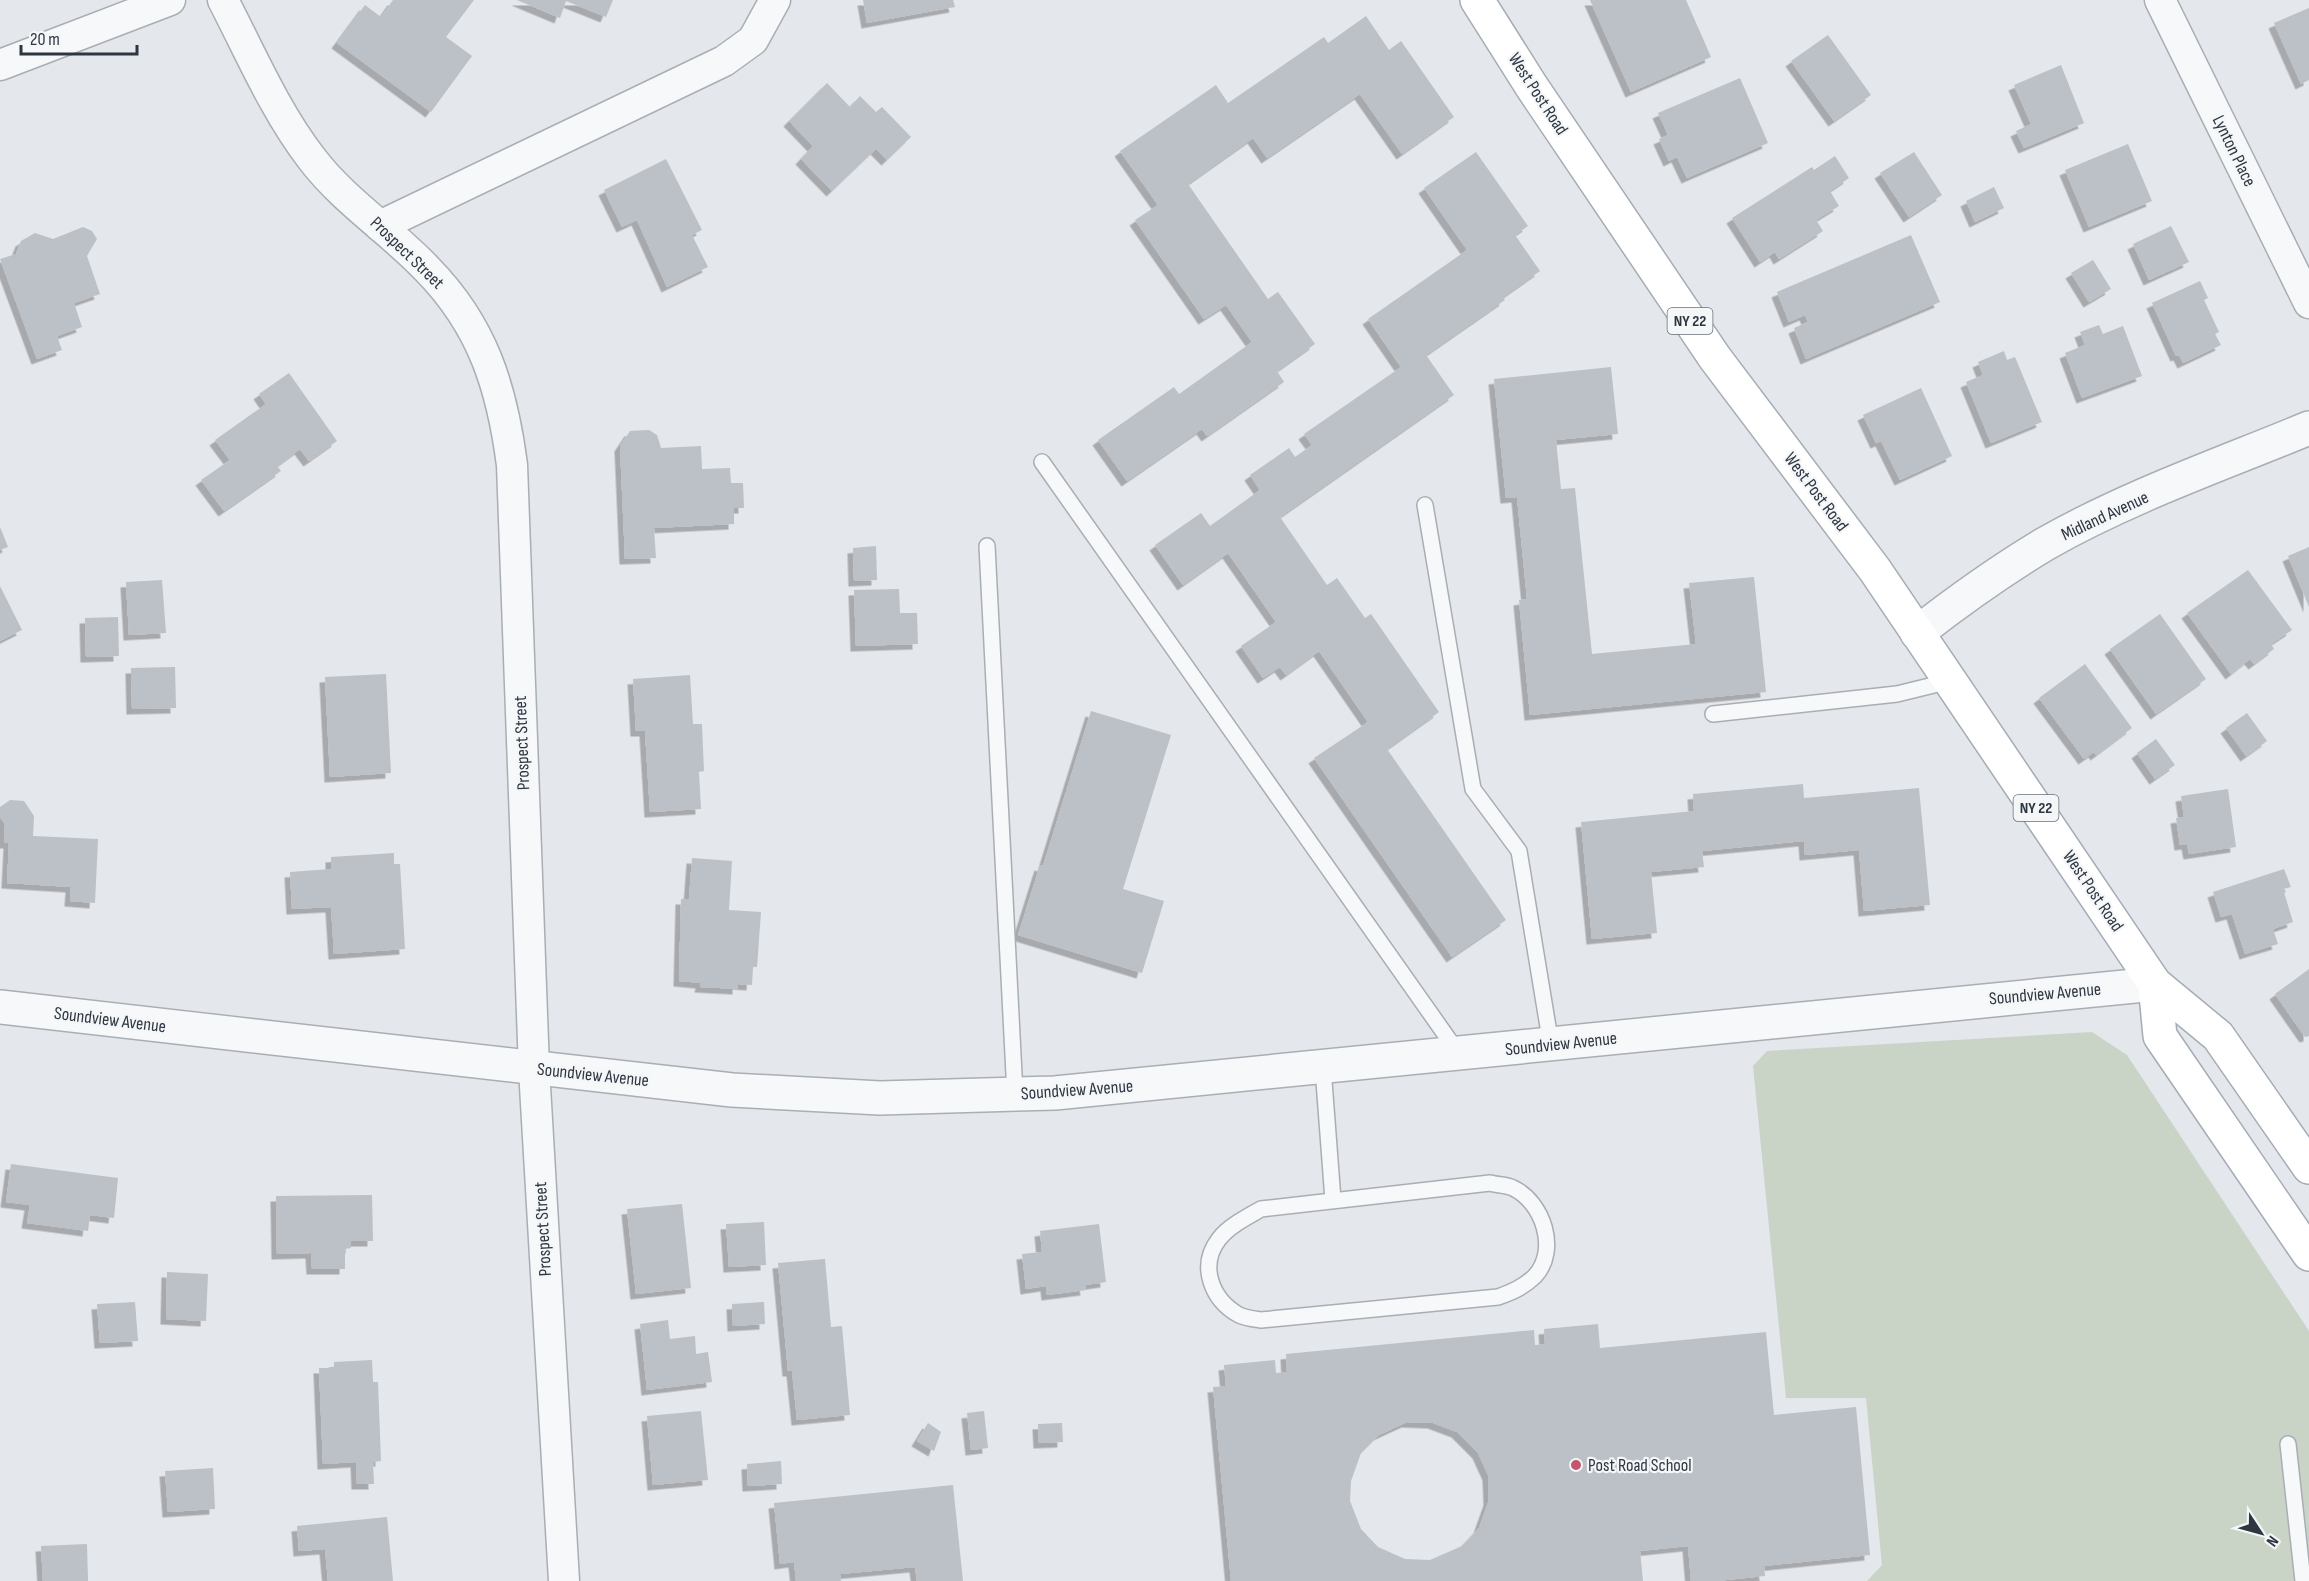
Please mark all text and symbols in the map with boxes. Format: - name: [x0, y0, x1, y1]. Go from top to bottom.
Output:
- scale bar: [21, 18, 136, 56]
- text: 20 m: [30, 29, 60, 50]
- street label: West Post Road: [1504, 49, 1572, 139]
- street label: Lynton Place: [2208, 112, 2260, 190]
- street label: Prospect Street: [366, 213, 449, 294]
- road number: NY 22: [1668, 308, 1712, 334]
- street label: West Post Road: [1780, 448, 1852, 536]
- street label: Midland Avenue: [2058, 487, 2152, 545]
- street label: Prospect Street: [510, 695, 534, 791]
- road number: NY 22: [2014, 795, 2058, 821]
- street label: West Post Road: [2058, 846, 2128, 936]
- street label: Soundview Avenue: [1988, 979, 2102, 1009]
- street label: Soundview Avenue: [53, 1003, 167, 1037]
- street label: Soundview Avenue: [1504, 1028, 1618, 1060]
- street label: Soundview Avenue: [536, 1059, 650, 1091]
- street label: Soundview Avenue: [1020, 1076, 1134, 1104]
- street label: Prospect Street: [530, 1181, 556, 1277]
- place label: Post Road School: [1588, 1455, 1692, 1476]
- marker: Post Road School: [1569, 1458, 1583, 1472]
- north arrow: [2231, 1503, 2291, 1563]
- text: N: [2262, 1532, 2282, 1550]

